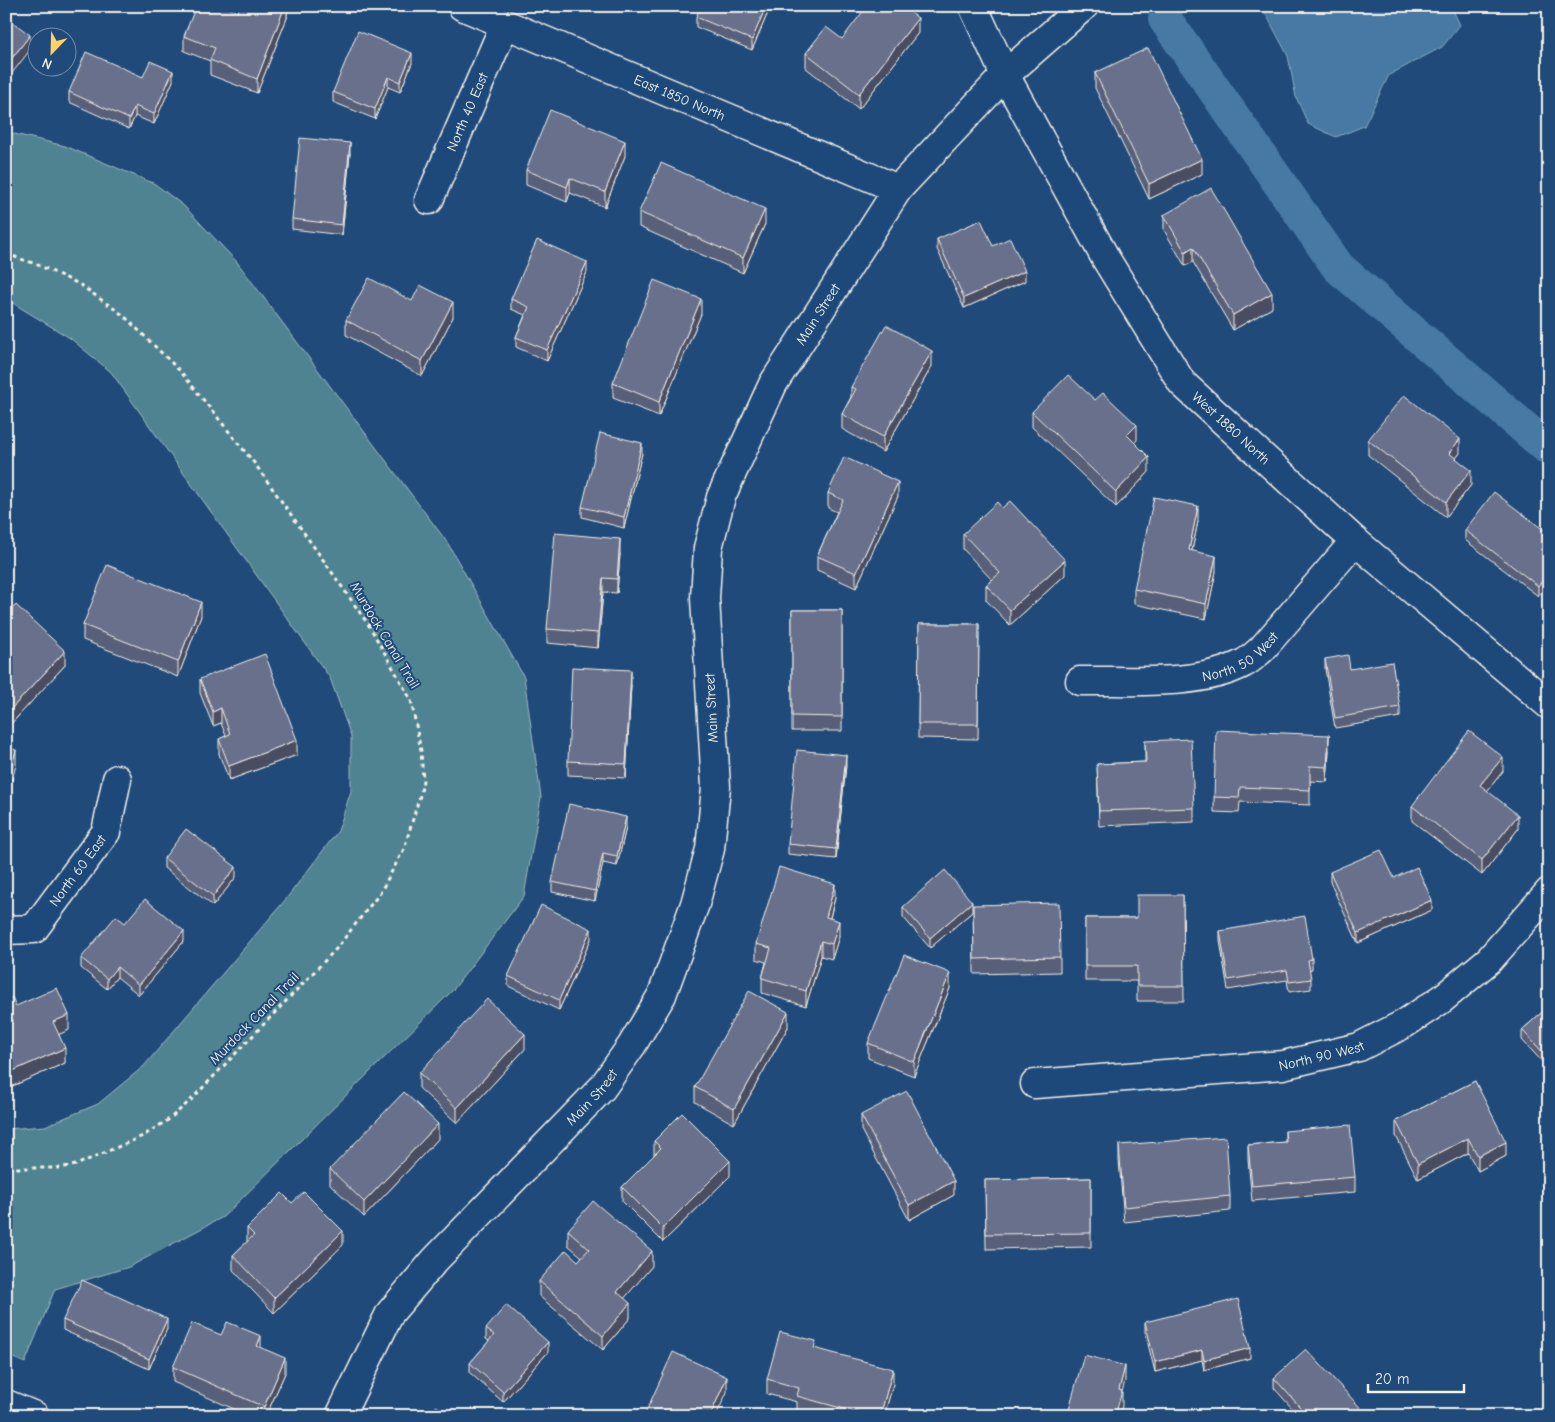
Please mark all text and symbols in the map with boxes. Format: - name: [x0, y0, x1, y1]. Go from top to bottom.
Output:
- north arrow: [28, 28, 78, 78]
- text: N: [40, 54, 55, 73]
- street label: North 40 East: [443, 69, 492, 154]
- street label: East 1850 North: [631, 71, 728, 125]
- street label: Main Street: [792, 280, 845, 348]
- street label: West 1880 North: [1188, 388, 1273, 468]
- street label: Murdock Canal Trail: [346, 579, 423, 692]
- street label: North 50 West: [1201, 628, 1283, 685]
- street label: Main Street: [701, 672, 722, 743]
- street label: North 60 East: [46, 831, 111, 910]
- street label: Murdock Canal Trail: [206, 969, 303, 1068]
- street label: North 90 West: [1277, 1037, 1368, 1075]
- street label: Main Street: [562, 1065, 622, 1129]
- scale bar: [1368, 1362, 1464, 1394]
- text: 20 m: [1375, 1370, 1409, 1388]

